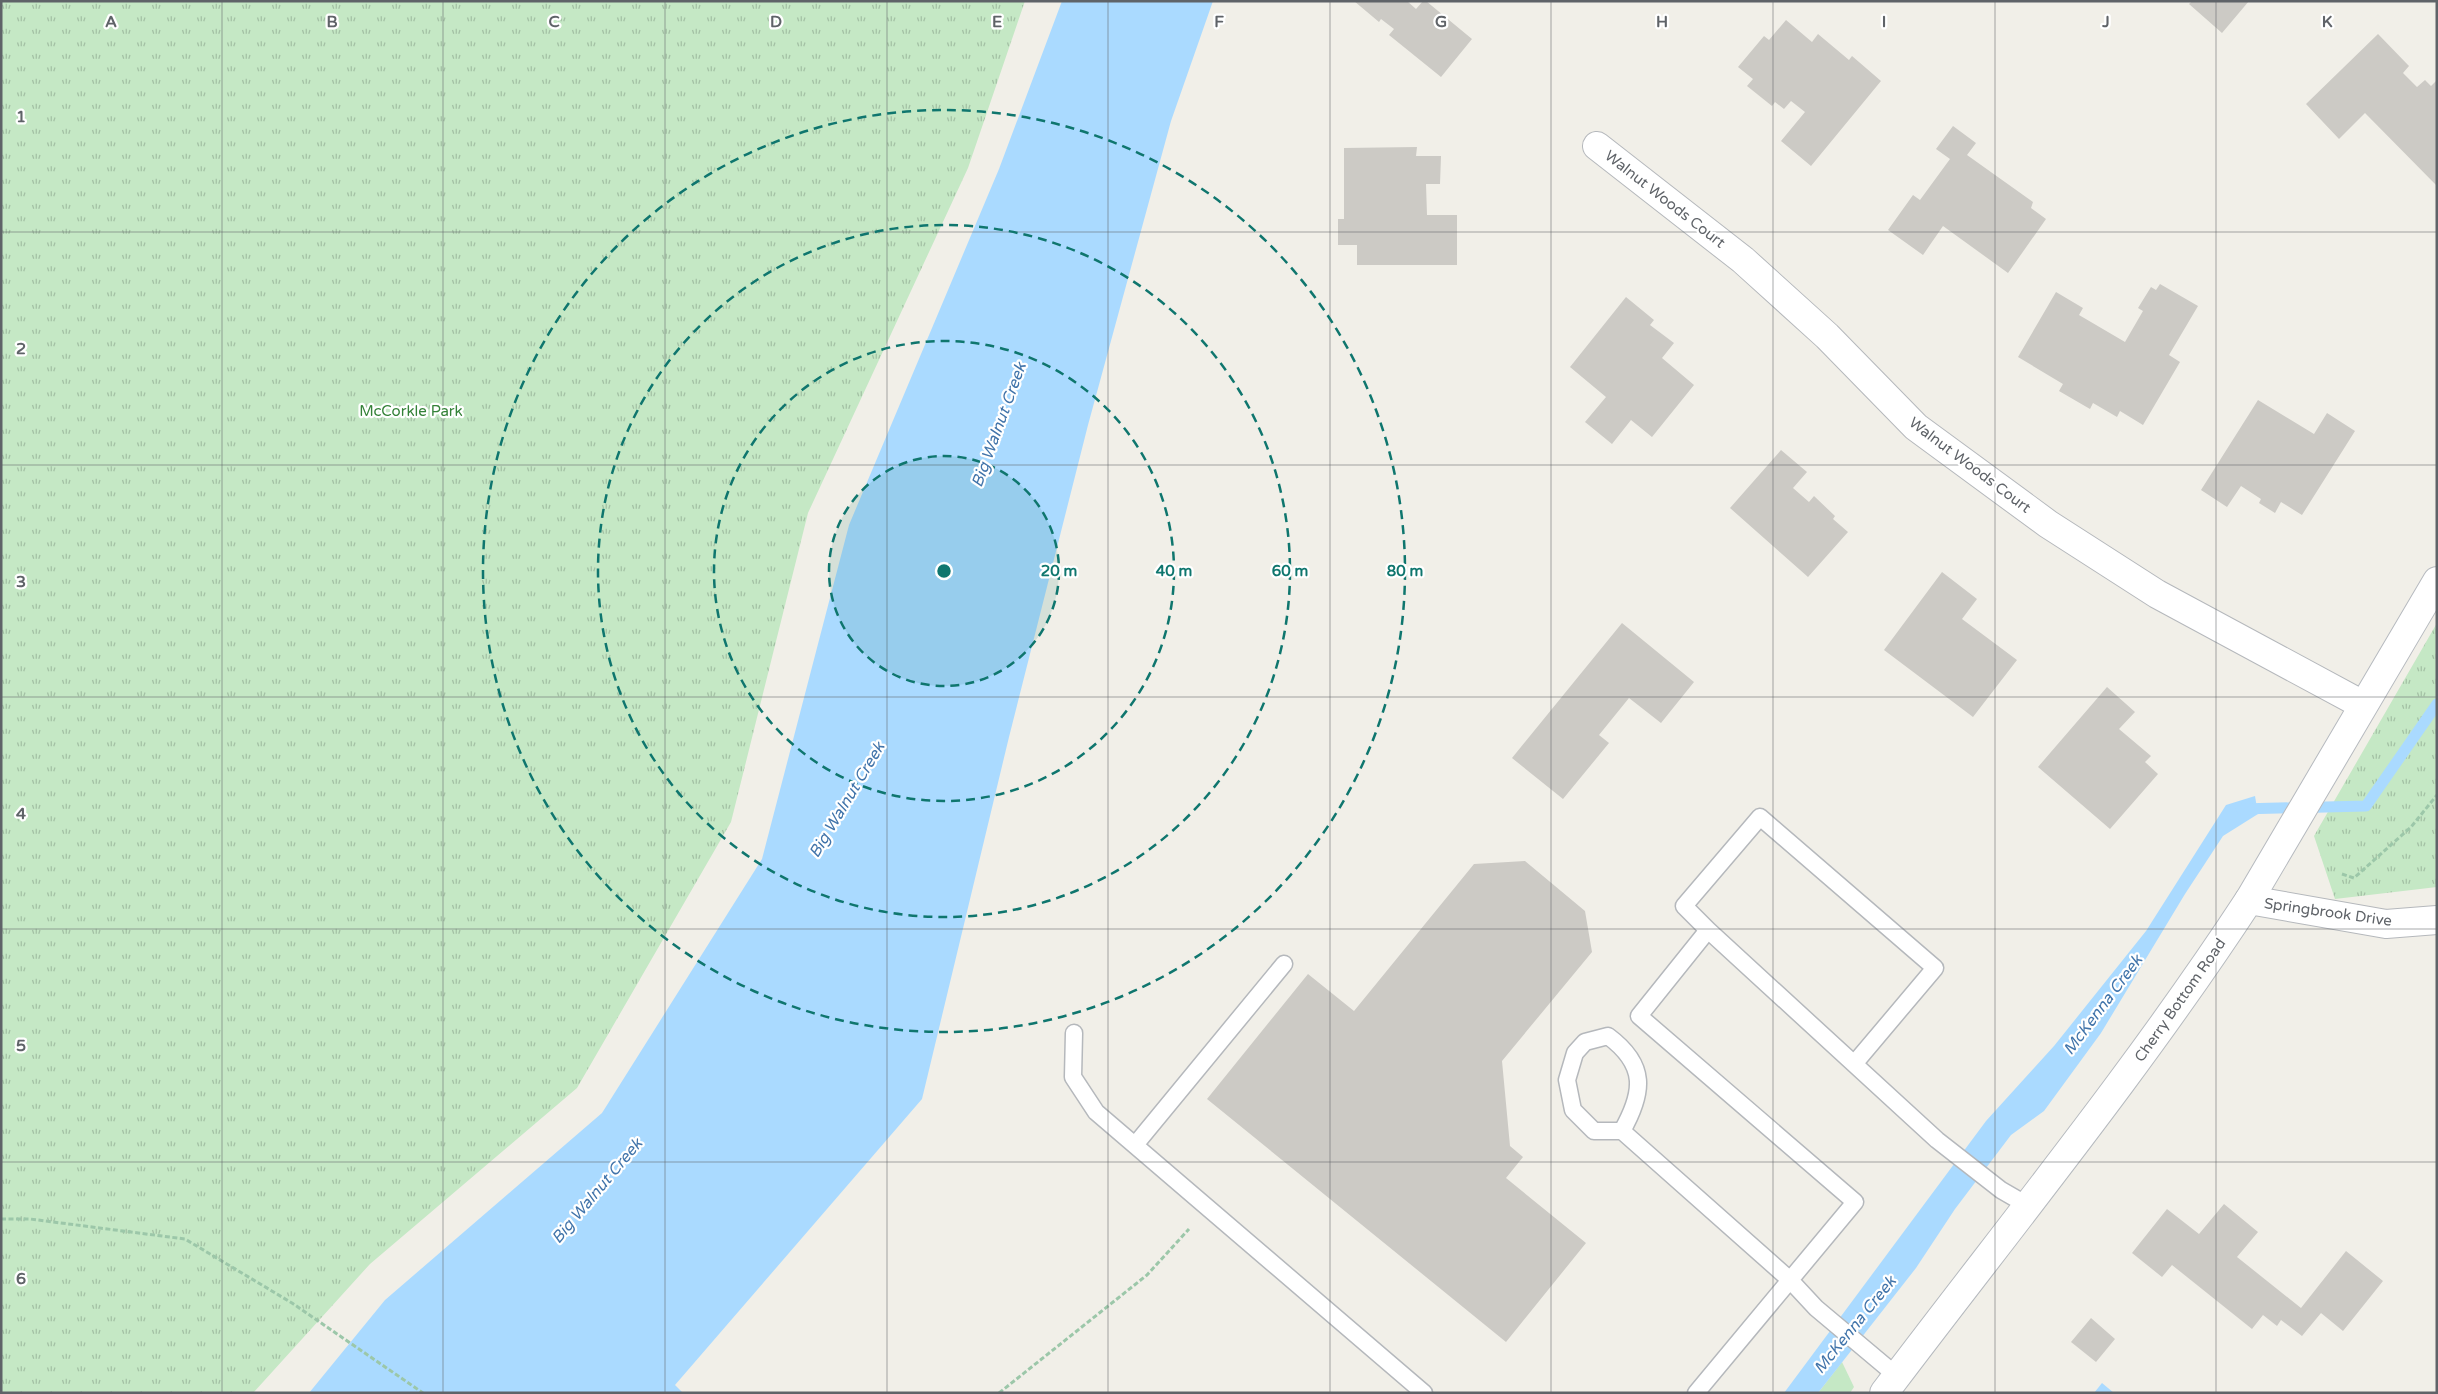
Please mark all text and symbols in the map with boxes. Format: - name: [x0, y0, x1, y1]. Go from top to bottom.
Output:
- text: A: [105, 12, 117, 32]
- text: B: [326, 12, 338, 32]
- text: C: [548, 12, 560, 32]
- text: D: [770, 12, 782, 32]
- text: E: [992, 12, 1002, 32]
- text: F: [1214, 12, 1224, 32]
- text: G: [1435, 12, 1447, 32]
- text: H: [1656, 12, 1668, 32]
- text: I: [1882, 12, 1886, 32]
- text: J: [2101, 12, 2110, 32]
- text: K: [2322, 12, 2333, 32]
- text: 1: [16, 107, 26, 127]
- street label: Walnut Woods Court: [1601, 146, 1729, 252]
- text: 2: [16, 339, 26, 359]
- water label: Big Walnut Creek: [967, 359, 1031, 490]
- park label: McCorkle Park: [359, 402, 463, 420]
- street label: Walnut Woods Court: [1906, 413, 2035, 517]
- centre of rings: [935, 562, 953, 580]
- text: 20 m: [1041, 562, 1077, 580]
- text: 40 m: [1156, 562, 1192, 580]
- text: 60 m: [1272, 562, 1308, 580]
- text: 80 m: [1387, 562, 1423, 580]
- text: 3: [16, 572, 26, 592]
- water label: Big Walnut Creek: [805, 738, 890, 861]
- text: 4: [16, 804, 26, 824]
- street label: Springbrook Drive: [2263, 894, 2393, 930]
- street label: Cherry Bottom Road: [2131, 935, 2229, 1065]
- water label: McKenna Creek: [2059, 950, 2148, 1059]
- text: 5: [16, 1036, 26, 1056]
- water label: Big Walnut Creek: [547, 1133, 648, 1248]
- text: 6: [16, 1269, 26, 1289]
- water label: McKenna Creek: [1809, 1271, 1901, 1378]

